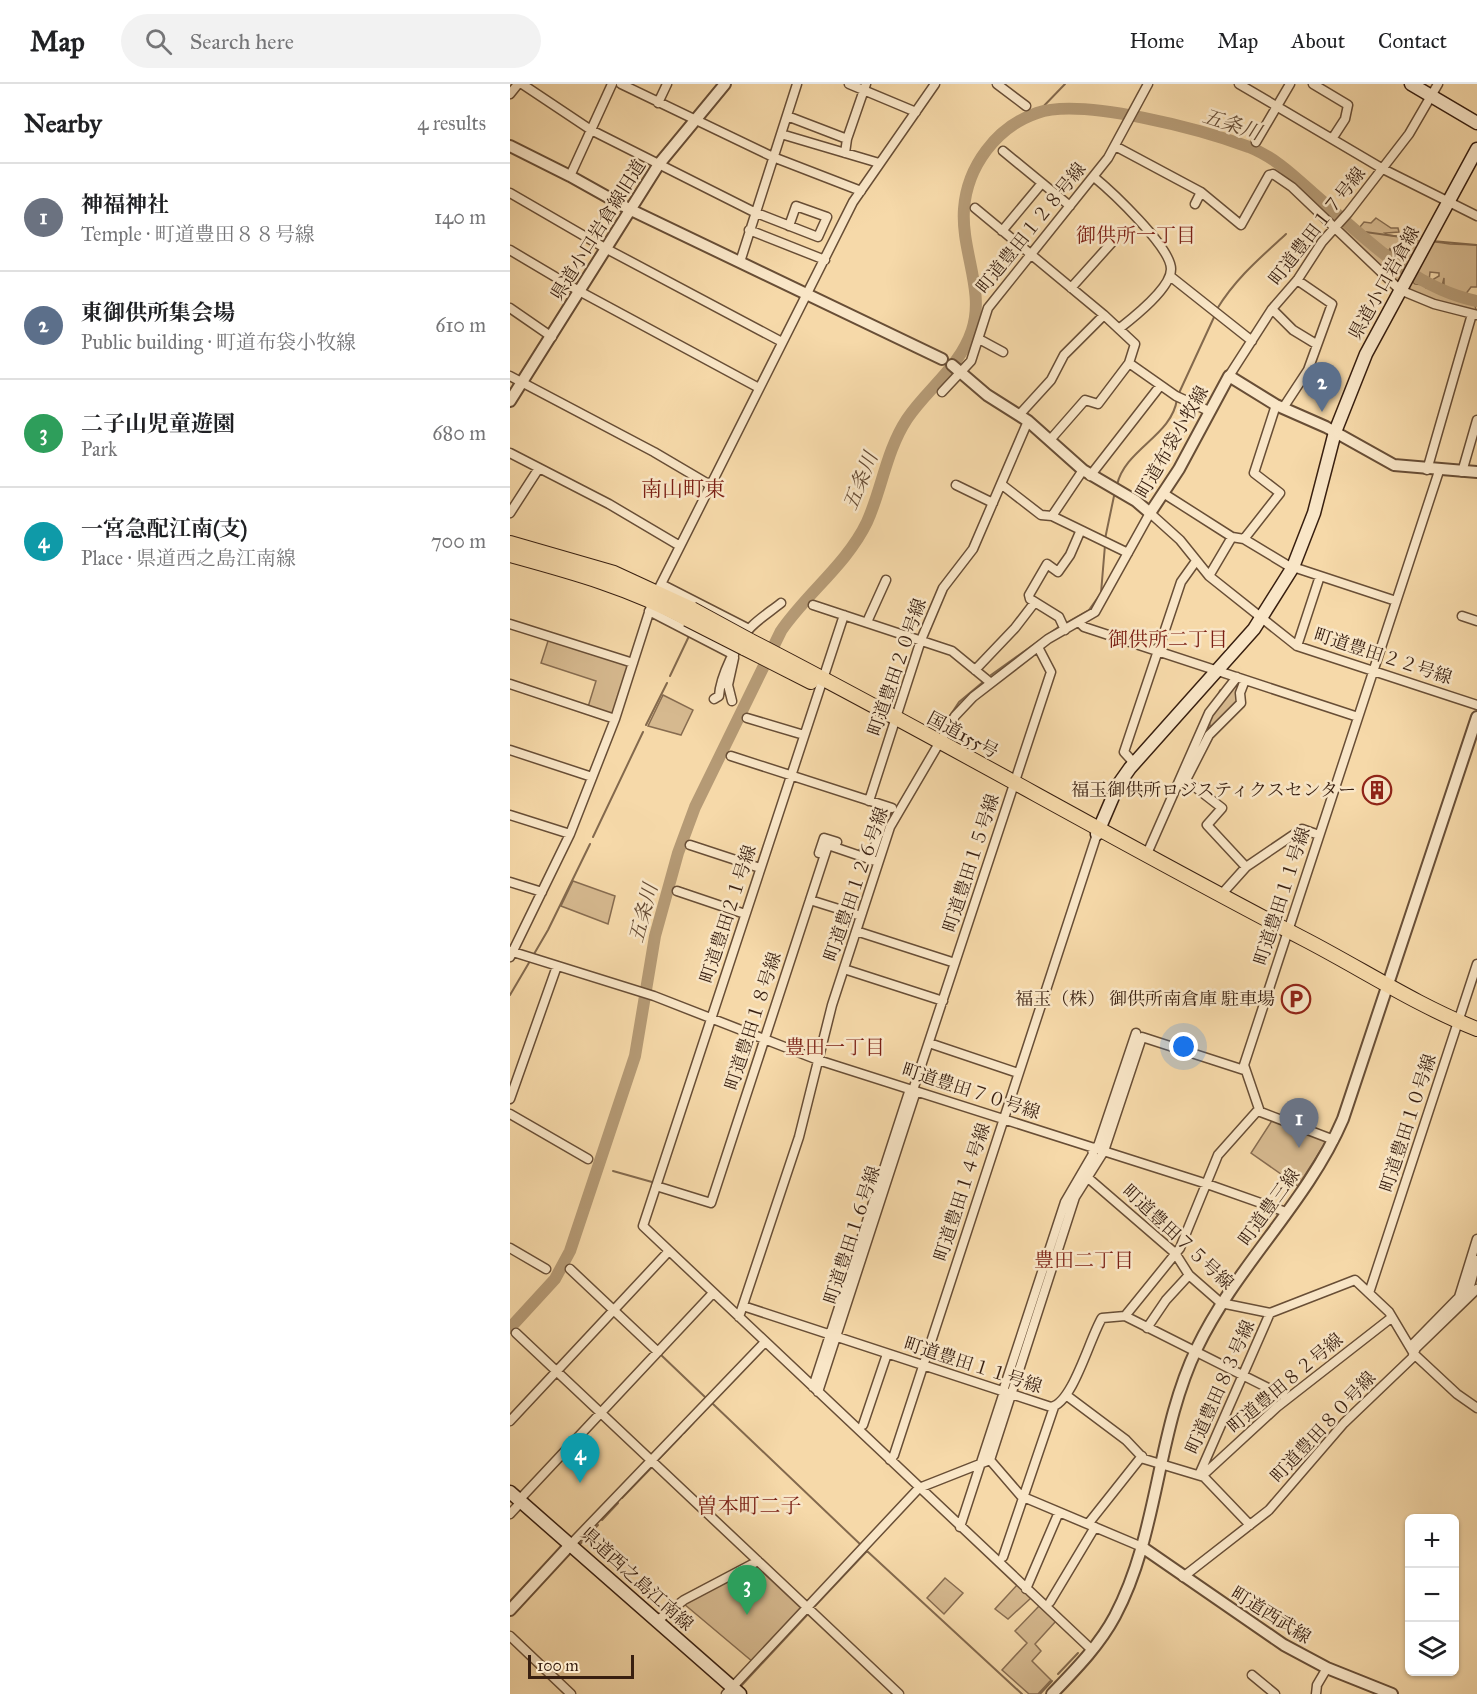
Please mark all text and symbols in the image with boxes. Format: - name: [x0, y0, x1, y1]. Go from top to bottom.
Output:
- search box: [121, 14, 541, 68]
- text: Map: [30, 24, 85, 59]
- icon: search: [142, 25, 175, 58]
- text: Search here: [190, 28, 294, 55]
- text: Home: [1129, 28, 1184, 54]
- text: Map: [1217, 28, 1258, 54]
- text: About: [1291, 28, 1345, 54]
- text: Contact: [1378, 28, 1447, 54]
- water label: 五条川: [1200, 103, 1266, 145]
- text: Nearby: [24, 107, 102, 139]
- text: 4 results: [417, 111, 486, 135]
- street label: 県道小口岩倉線旧道: [546, 155, 650, 305]
- street label: 町道豊田１２８号線: [971, 158, 1091, 298]
- street label: 町道豊田１７号線: [1264, 162, 1370, 290]
- text: 神福神社: [81, 191, 169, 218]
- text: 1: [40, 205, 47, 229]
- text: 140 m: [434, 205, 486, 229]
- text: Temple · 町道豊田８８号線: [81, 222, 315, 246]
- district label: 御供所一丁目: [1076, 223, 1196, 247]
- street label: 県道小口岩倉線: [1344, 223, 1424, 343]
- text: 東御供所集会場: [81, 299, 235, 326]
- text: 2: [39, 313, 48, 337]
- text: 610 m: [435, 313, 486, 337]
- text: Public building · 町道布袋小牧線: [81, 330, 356, 354]
- pin: 2: [1302, 362, 1342, 412]
- street label: 町道布袋小牧線: [1131, 382, 1213, 502]
- text: 二子山児童遊園: [81, 410, 235, 437]
- text: 3: [40, 421, 48, 445]
- text: 680 m: [432, 421, 486, 445]
- text: Park: [81, 437, 117, 461]
- water label: 五条川: [838, 447, 883, 513]
- district label: 南山町東: [641, 476, 725, 502]
- text: 一宮急配江南(支): [81, 515, 247, 542]
- text: 4: [38, 529, 49, 553]
- text: 700 m: [431, 529, 486, 553]
- text: Place · 県道西之島江南線: [81, 546, 296, 570]
- street label: 町道豊田２０号線: [863, 595, 931, 739]
- street label: 町道豊田２２号線: [1311, 623, 1455, 689]
- district label: 御供所二丁目: [1108, 627, 1228, 651]
- street label: 国道155号: [924, 707, 1002, 763]
- building icon: 福玉御供所ロジスティクスセンター: [1361, 774, 1393, 806]
- place label: 福玉御供所ロジスティクスセンター: [1071, 779, 1356, 801]
- street label: 町道豊田１５号線: [938, 791, 1004, 935]
- street label: 町道豊田１２６号線: [819, 804, 893, 964]
- street label: 町道豊田１１号線: [1249, 824, 1315, 968]
- street label: 町道豊田２１号線: [695, 842, 761, 986]
- water label: 五条川: [624, 879, 663, 945]
- street label: 町道豊田１８号線: [720, 949, 786, 1093]
- parking icon: 福玉（株） 御供所南倉庫 駐車場: [1280, 983, 1312, 1015]
- place label: 福玉（株） 御供所南倉庫 駐車場: [1015, 988, 1275, 1010]
- your location: [1169, 1032, 1198, 1061]
- district label: 豊田一丁目: [785, 1035, 885, 1059]
- street label: 町道豊田１０号線: [1375, 1051, 1441, 1195]
- street label: 町道豊田７０号線: [899, 1058, 1043, 1124]
- pin: 1: [1280, 1098, 1318, 1148]
- street label: 町道豊田１４号線: [929, 1120, 995, 1264]
- street label: 町道豊田１６号線: [819, 1163, 885, 1307]
- street label: 町道豊三線: [1234, 1164, 1304, 1250]
- street label: 町道豊田７５号線: [1118, 1180, 1238, 1294]
- district label: 豊田二丁目: [1034, 1248, 1134, 1272]
- street label: 町道豊田８３号線: [1181, 1317, 1259, 1457]
- street label: 町道豊田８２号線: [1223, 1328, 1347, 1438]
- street label: 町道豊田１１号線: [901, 1332, 1045, 1398]
- street label: 町道豊田８０号線: [1266, 1367, 1380, 1487]
- pin: 4: [560, 1434, 600, 1483]
- district label: 曽本町二子: [697, 1493, 802, 1519]
- map controls: [1405, 1514, 1459, 1676]
- button: +: [1405, 1514, 1459, 1568]
- street label: 県道西之島江南線: [576, 1523, 698, 1635]
- pin: 3: [728, 1566, 766, 1615]
- button: −: [1405, 1568, 1459, 1622]
- street label: 町道西武線: [1227, 1582, 1315, 1648]
- button: layers: [1405, 1622, 1459, 1676]
- scale bar: [528, 1652, 634, 1680]
- text: 100 m: [537, 1656, 579, 1675]

